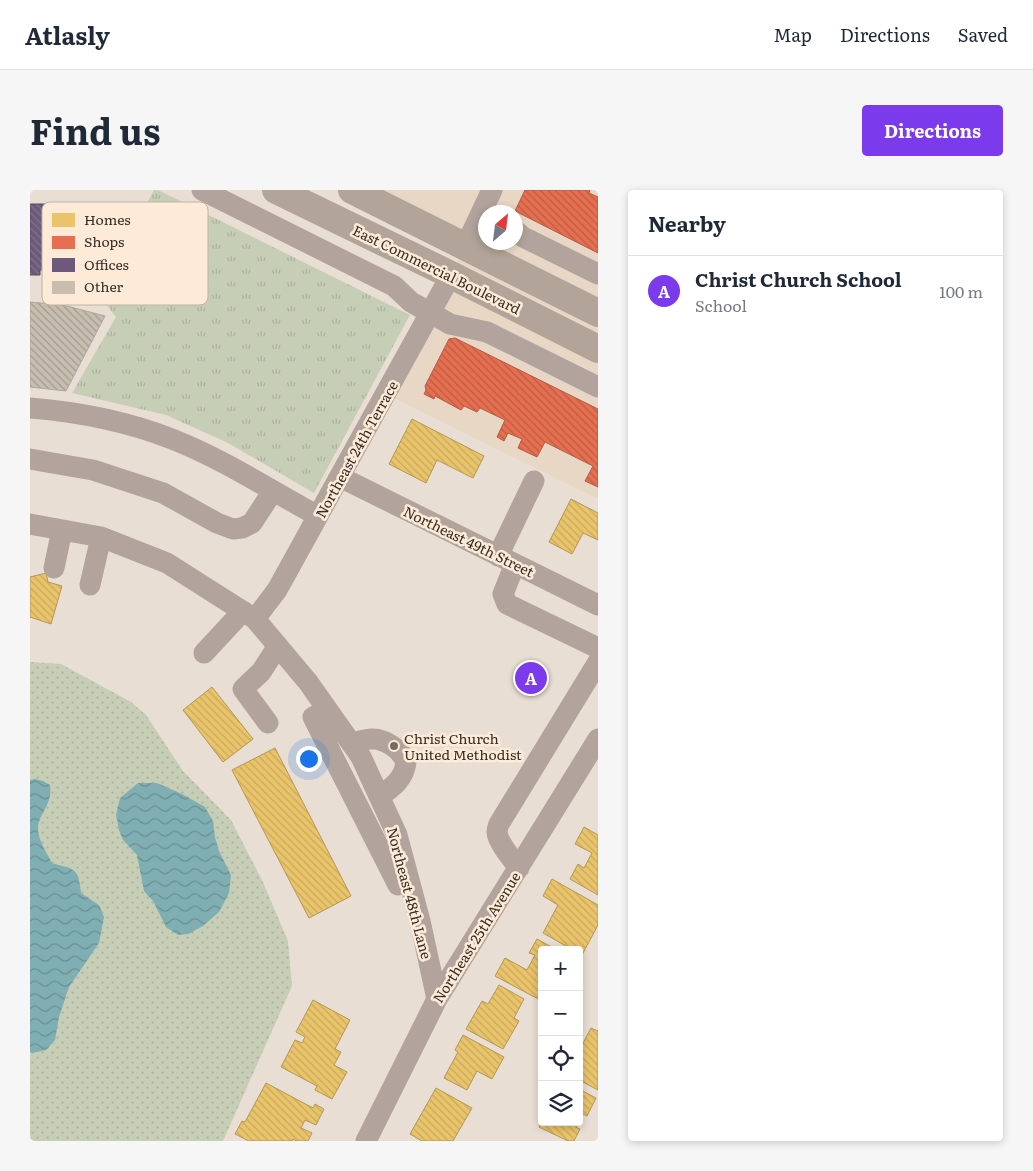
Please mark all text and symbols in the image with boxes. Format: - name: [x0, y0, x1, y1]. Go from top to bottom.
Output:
- text: Atlasly: [25, 17, 110, 52]
- text: Map: [774, 21, 812, 48]
- text: Directions: [840, 21, 930, 48]
- text: Saved: [958, 21, 1008, 48]
- text: Find us: [30, 104, 160, 156]
- button: Directions: [862, 105, 1003, 156]
- legend: [42, 202, 208, 305]
- north arrow: [478, 205, 523, 250]
- text: Nearby: [648, 207, 726, 238]
- text: Homes: [84, 209, 131, 229]
- street label: East Commercial Boulevard: [350, 220, 525, 319]
- text: Shops: [84, 231, 124, 251]
- text: Offices: [84, 254, 129, 274]
- text: Christ Church School: [695, 265, 902, 293]
- text: Other: [84, 276, 124, 296]
- text: A: [658, 279, 670, 303]
- text: 100 m: [939, 279, 983, 303]
- text: School: [695, 293, 747, 317]
- street label: Northeast 24th Terrace: [310, 377, 402, 521]
- street label: Northeast 49th Street: [401, 501, 538, 581]
- pin: A: [515, 659, 547, 697]
- place label: Christ Church United Methodist: [404, 728, 522, 764]
- marker: Christ Church United Methodist: [388, 740, 400, 752]
- your location: [296, 746, 322, 772]
- street label: Northeast 48th Lane: [383, 825, 437, 961]
- street label: Northeast 25th Avenue: [428, 868, 524, 1006]
- map controls: [538, 946, 583, 1126]
- button: +: [538, 946, 583, 991]
- button: −: [538, 991, 583, 1036]
- button: locate: [538, 1036, 583, 1081]
- button: layers: [538, 1081, 583, 1126]

